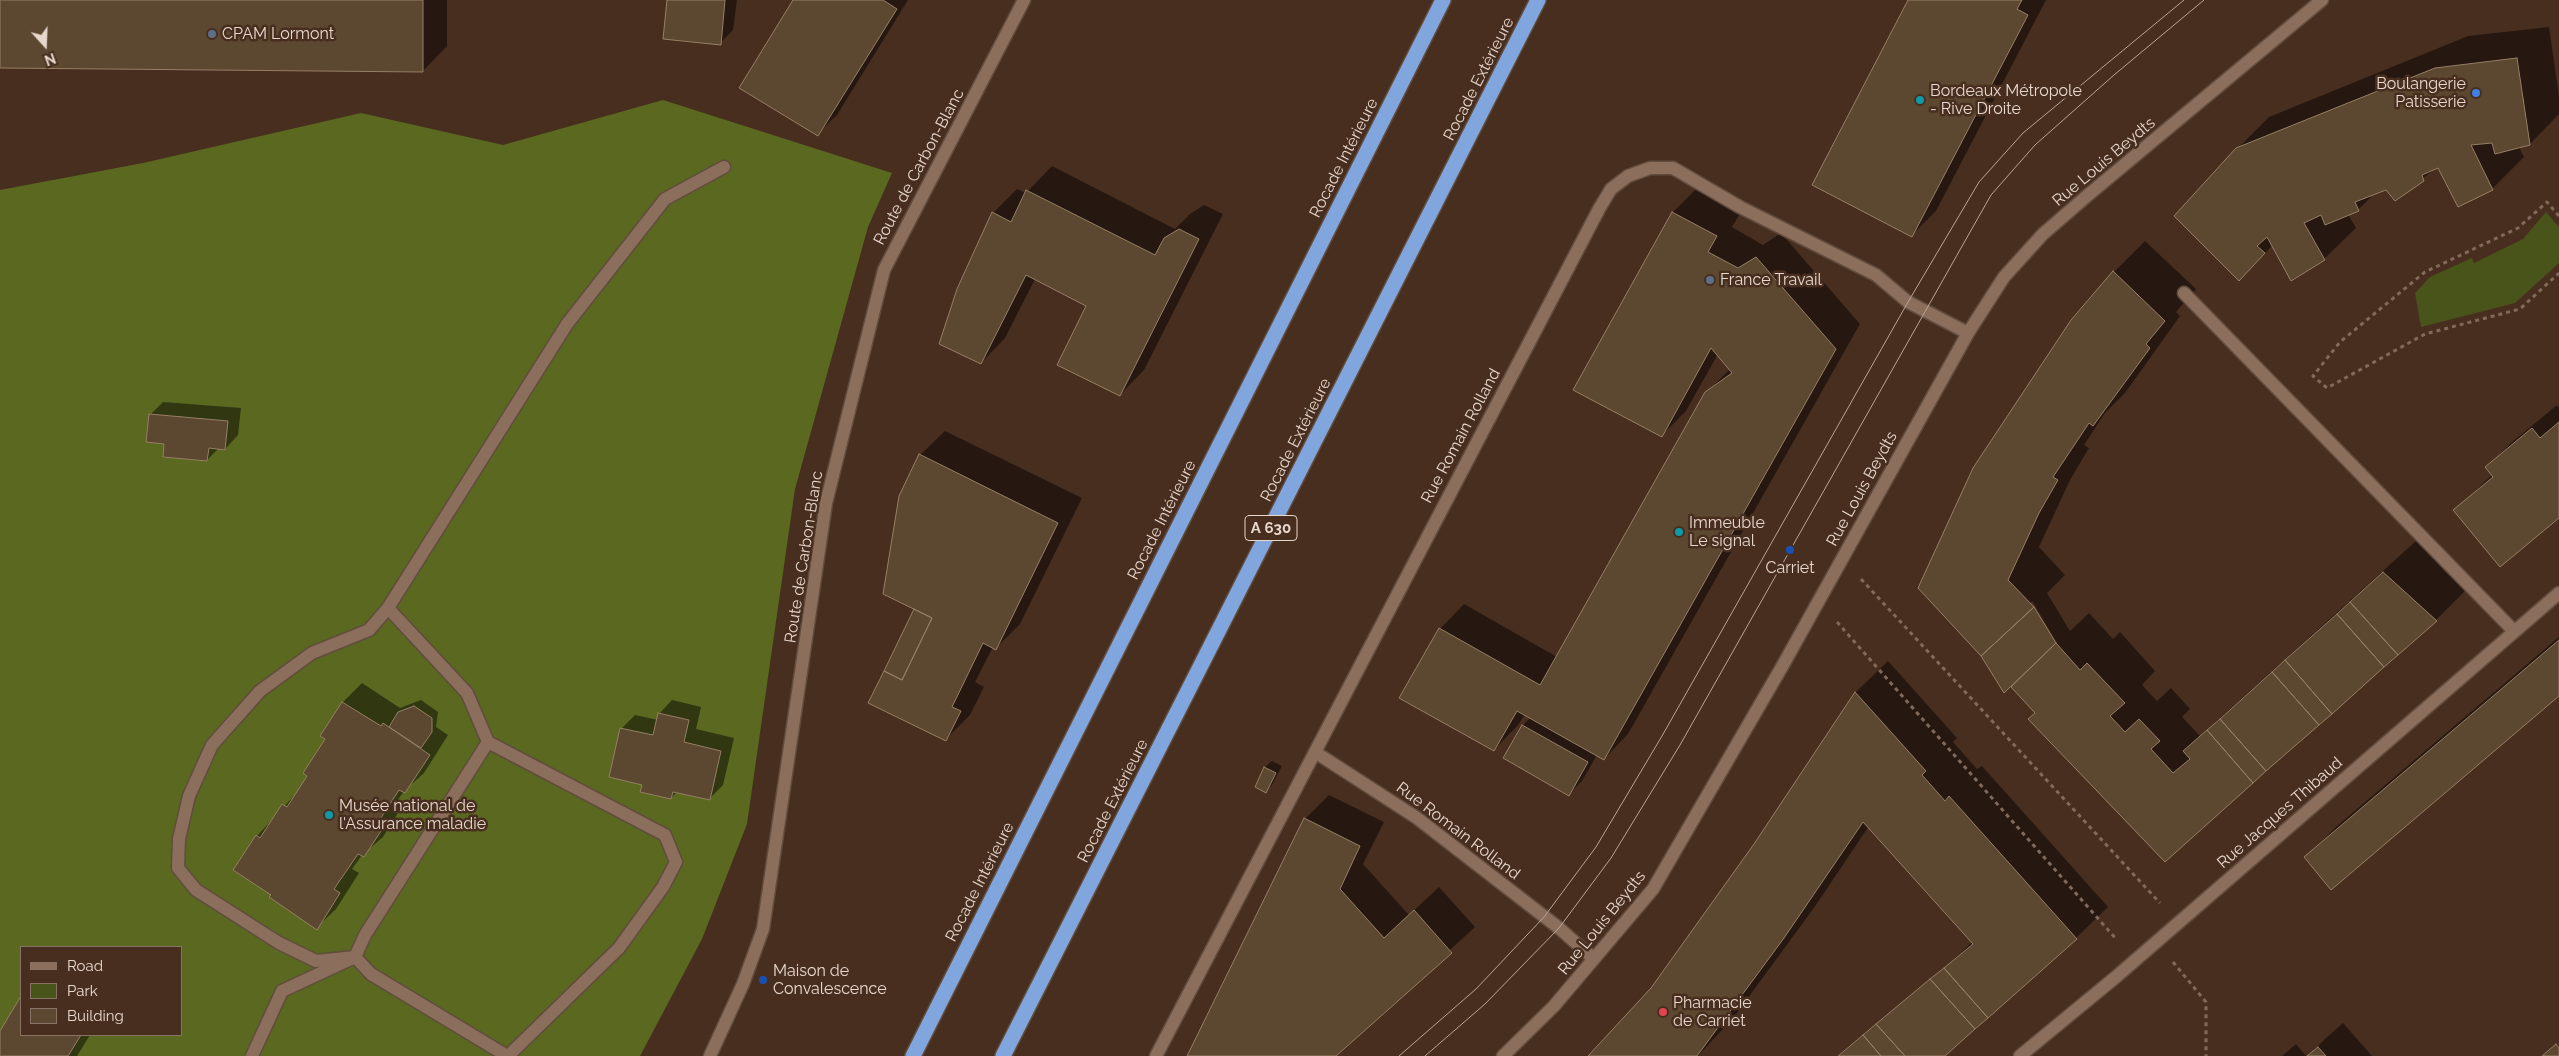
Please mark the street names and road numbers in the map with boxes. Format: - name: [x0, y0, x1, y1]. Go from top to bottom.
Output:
- street label: Rocade Extérieure: [1440, 14, 1518, 144]
- street label: Route de Carbon-Blanc: [870, 86, 968, 248]
- street label: Rocade Intérieure: [1306, 95, 1382, 221]
- street label: Rue Louis Beydts: [2049, 114, 2159, 210]
- street label: Rue Romain Rolland: [1417, 365, 1505, 507]
- street label: Rocade Extérieure: [1257, 375, 1335, 505]
- street label: Rue Louis Beydts: [1823, 428, 1901, 550]
- street label: Rocade Intérieure: [1124, 457, 1200, 583]
- street label: Route de Carbon-Blanc: [781, 470, 827, 644]
- road number: A 630: [1245, 516, 1297, 540]
- street label: Rocade Extérieure: [1074, 736, 1152, 866]
- street label: Rue Jacques Thibaud: [2214, 753, 2346, 873]
- street label: Rue Romain Rolland: [1392, 778, 1524, 884]
- street label: Rocade Intérieure: [942, 819, 1018, 945]
- street label: Rue Louis Beydts: [1554, 867, 1650, 979]

